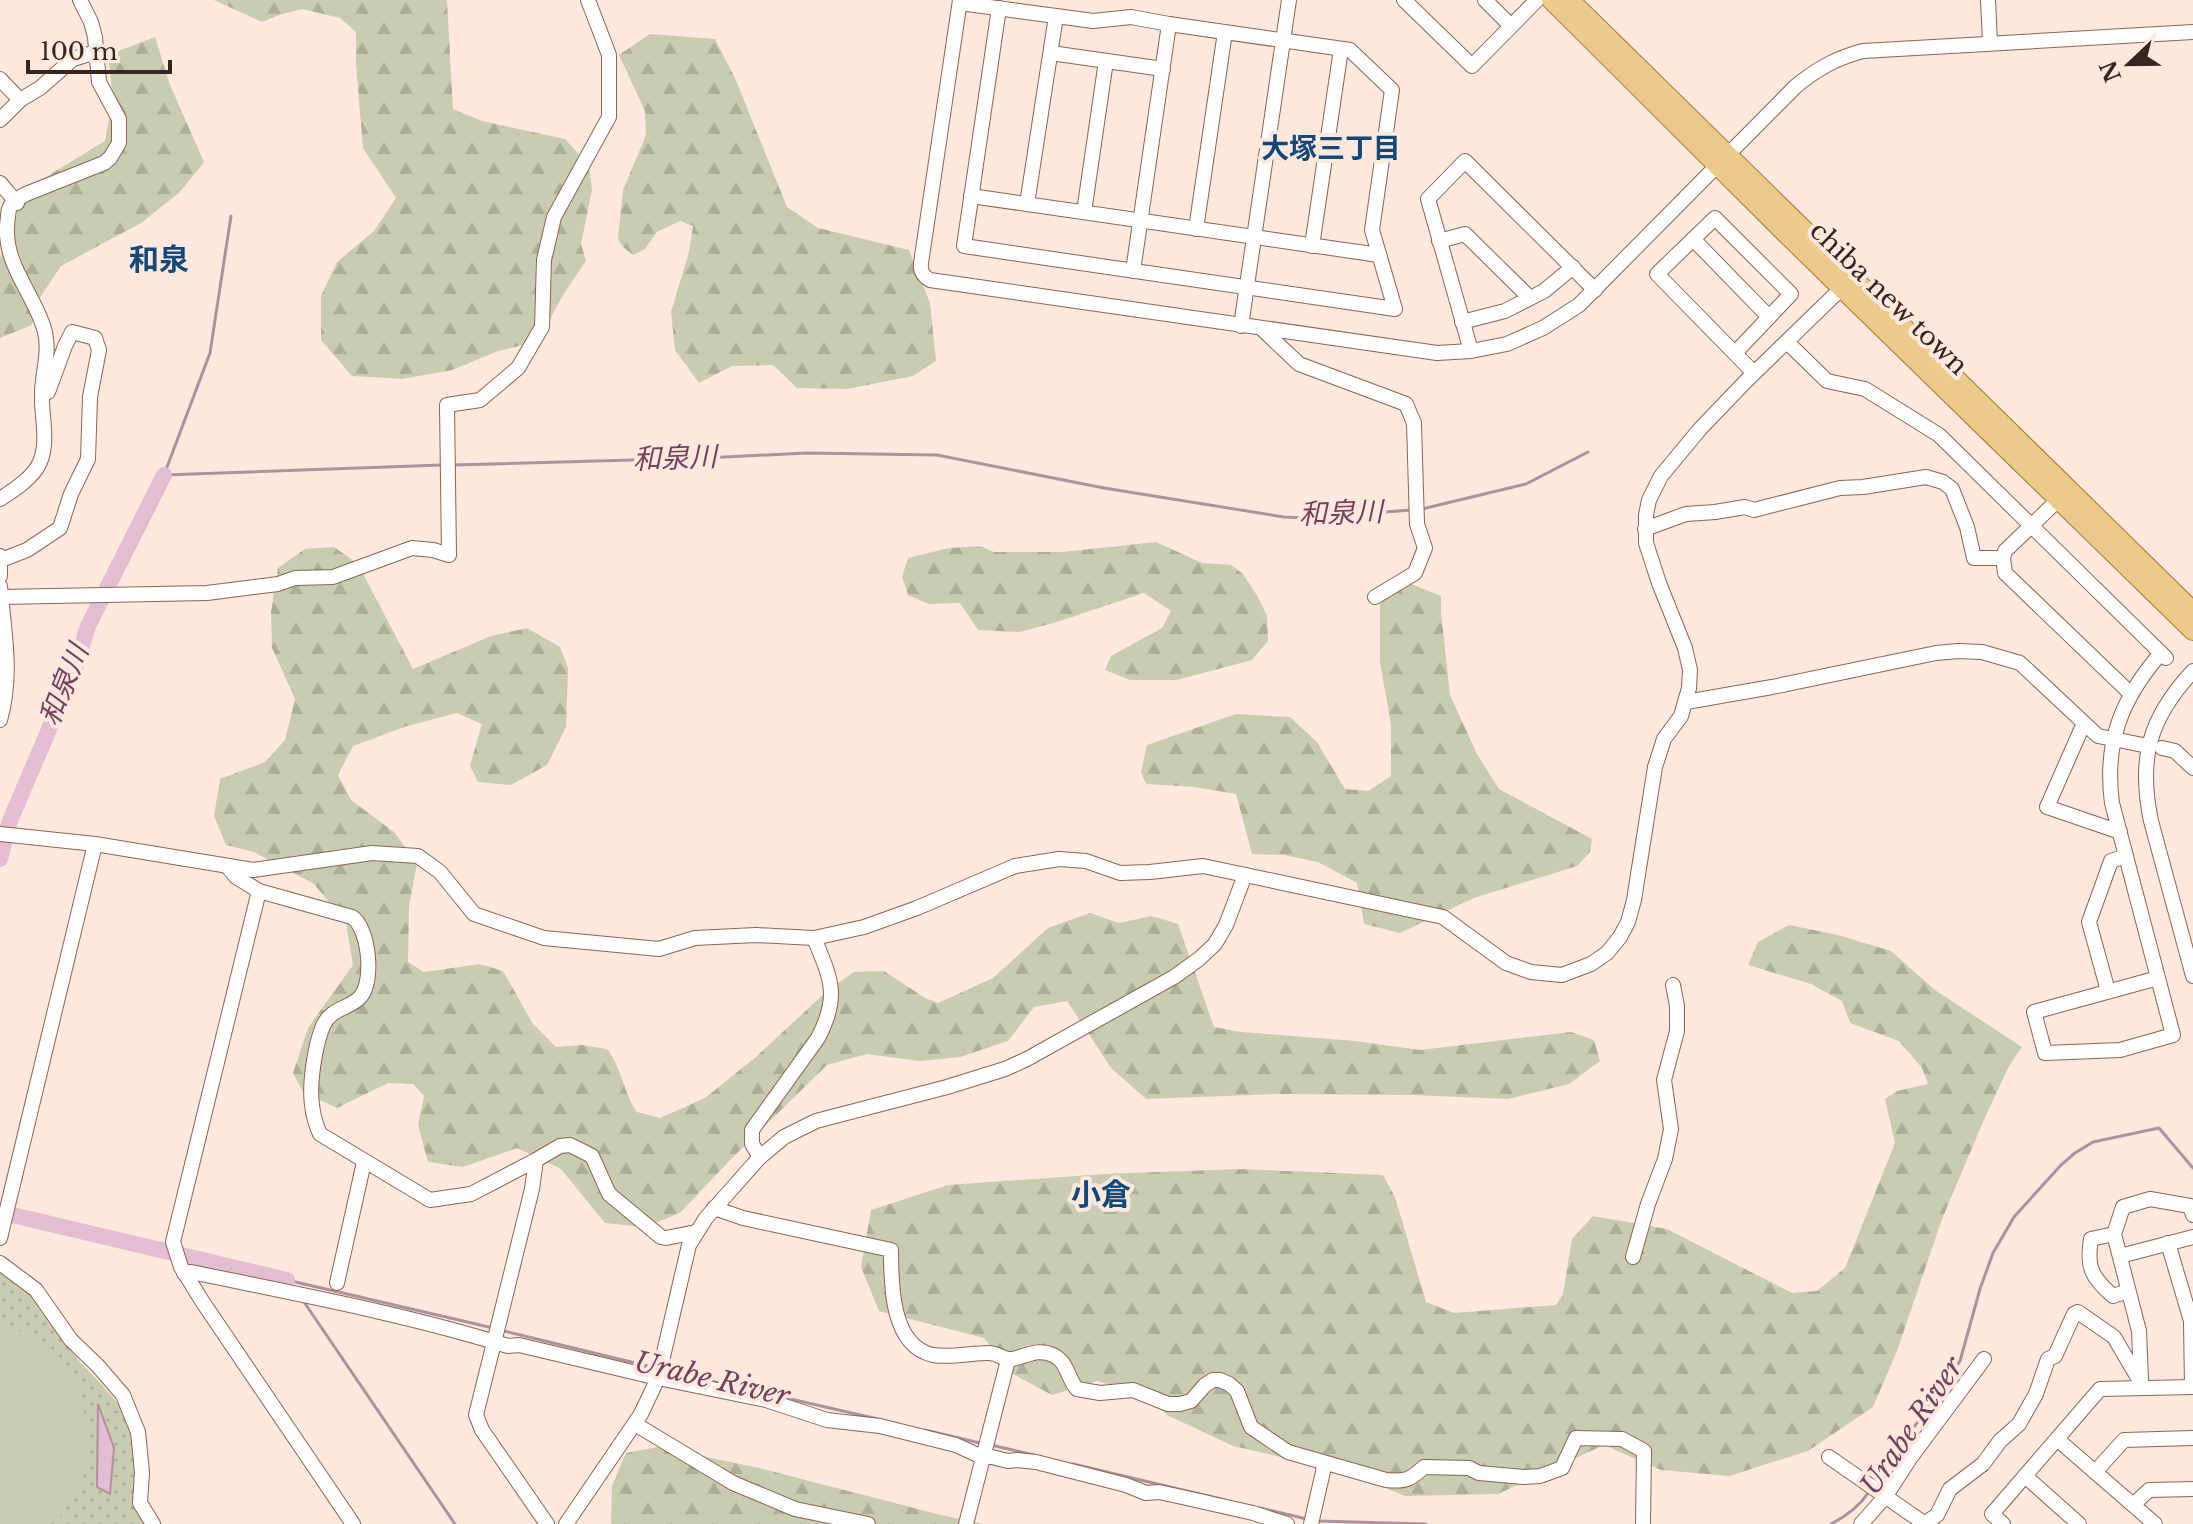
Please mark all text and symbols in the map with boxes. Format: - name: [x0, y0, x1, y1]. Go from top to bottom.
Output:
- scale bar: [28, 24, 170, 74]
- north arrow: [2089, 24, 2169, 104]
- text: 100 m: [40, 37, 118, 66]
- text: N: [2094, 56, 2127, 86]
- district label: 大塚三丁目: [1261, 131, 1401, 166]
- street label: chiba new town: [1803, 215, 1975, 381]
- district label: 和泉: [129, 241, 189, 278]
- water label: 和泉川: [632, 439, 721, 477]
- water label: 和泉川: [1298, 494, 1387, 532]
- water label: 和泉川: [32, 637, 97, 731]
- district label: 小倉: [1071, 1176, 1131, 1213]
- water label: Urabe River: [631, 1344, 794, 1414]
- water label: Urabe River: [1853, 1350, 1971, 1501]

